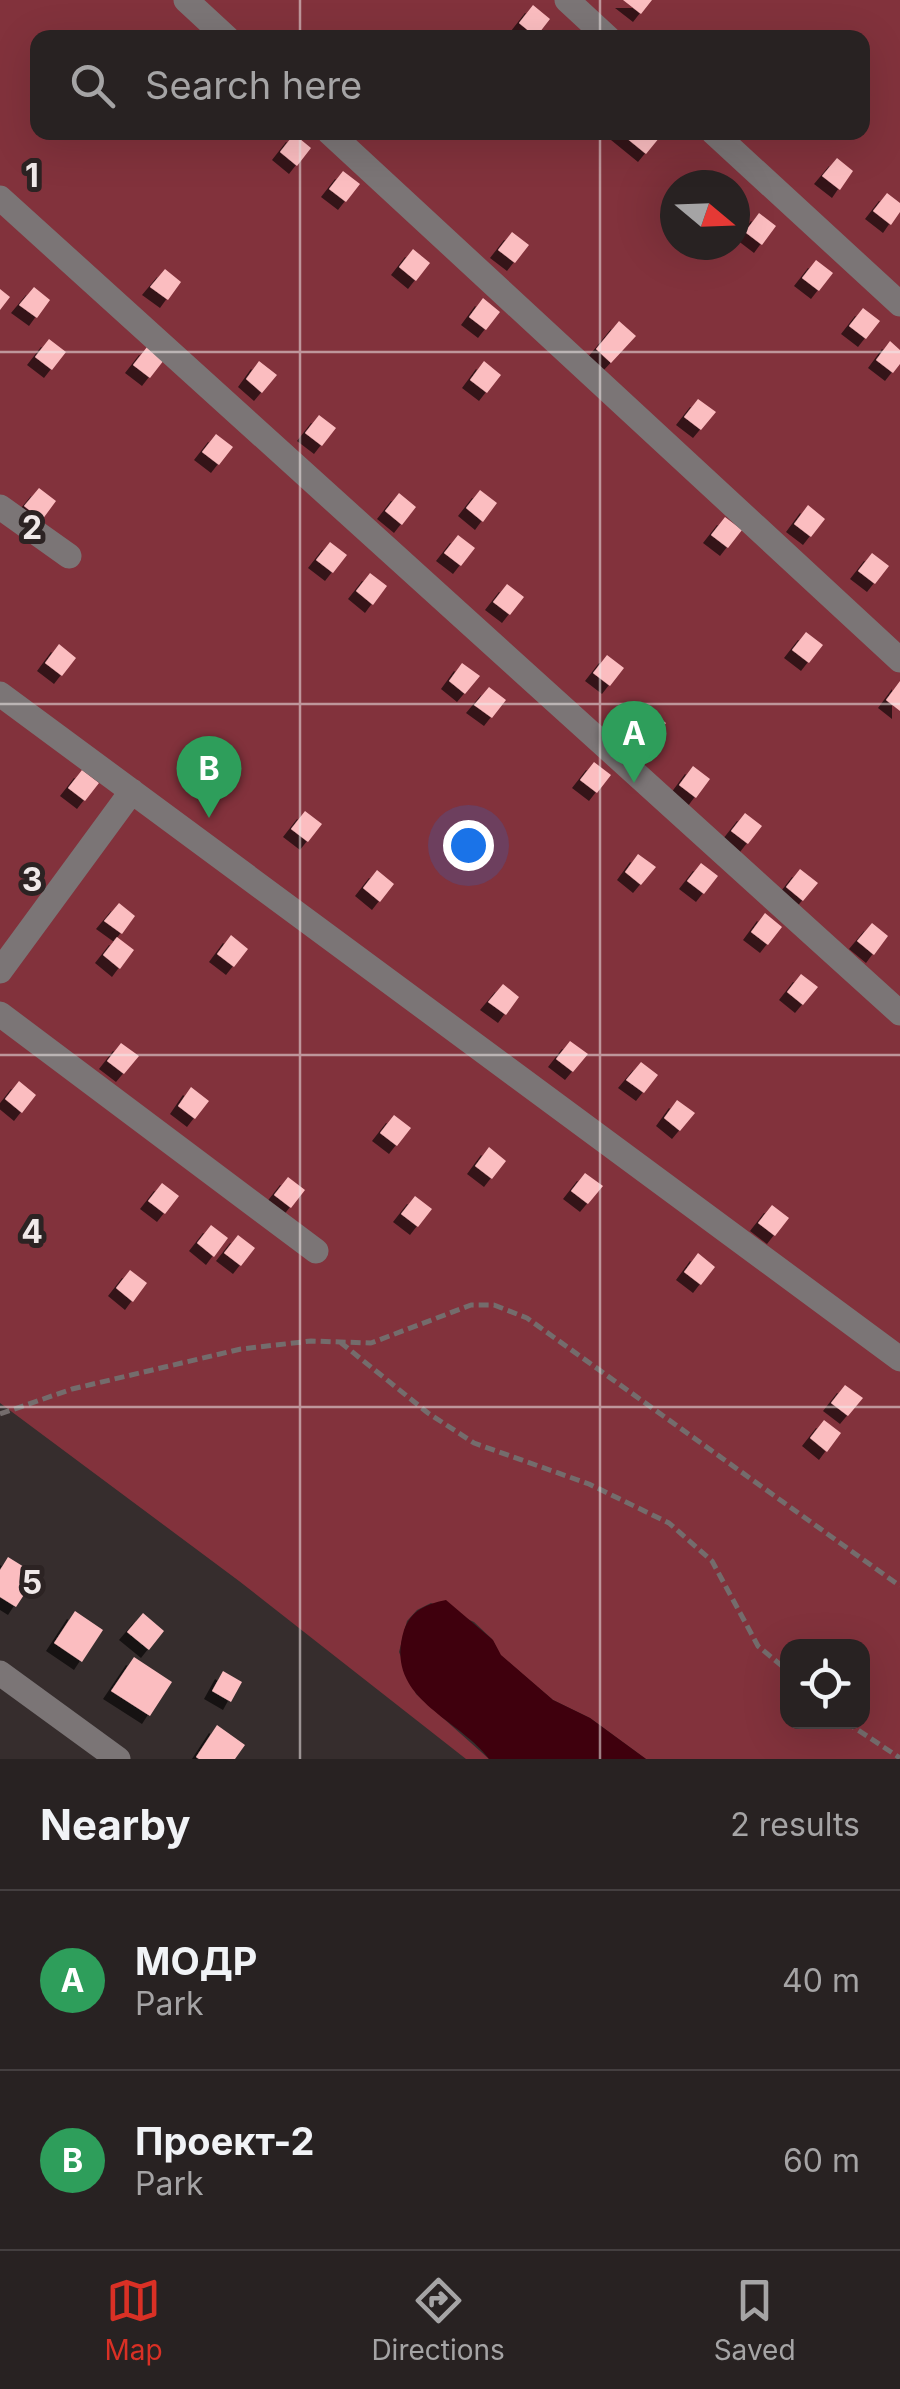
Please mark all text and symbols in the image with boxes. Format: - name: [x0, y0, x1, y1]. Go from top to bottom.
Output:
- search box: [30, 30, 870, 140]
- icon: search: [65, 58, 120, 113]
- text: Search here: [145, 62, 362, 108]
- text: 1: [25, 156, 39, 195]
- north arrow: [660, 170, 750, 260]
- text: 2: [22, 508, 42, 547]
- pin: A: [602, 700, 666, 783]
- pin: B: [176, 736, 242, 818]
- your location: [443, 820, 494, 871]
- text: 3: [22, 860, 42, 899]
- text: 4: [21, 1212, 43, 1251]
- text: 5: [22, 1563, 42, 1602]
- map controls: [780, 1639, 870, 1729]
- button: locate: [780, 1639, 870, 1729]
- text: Nearby: [40, 1799, 191, 1850]
- text: 2 results: [730, 1805, 860, 1844]
- text: МОДР: [135, 1938, 257, 1984]
- text: A: [61, 1961, 84, 2000]
- text: 40 m: [782, 1961, 860, 2000]
- text: Park: [135, 1984, 204, 2023]
- text: Проект-2: [135, 2118, 314, 2164]
- text: B: [62, 2141, 83, 2180]
- text: 60 m: [783, 2141, 860, 2180]
- text: Park: [135, 2164, 204, 2203]
- tab: Map: [104, 2273, 163, 2367]
- tab: Directions: [371, 2273, 505, 2367]
- tab: Saved: [714, 2273, 796, 2367]

